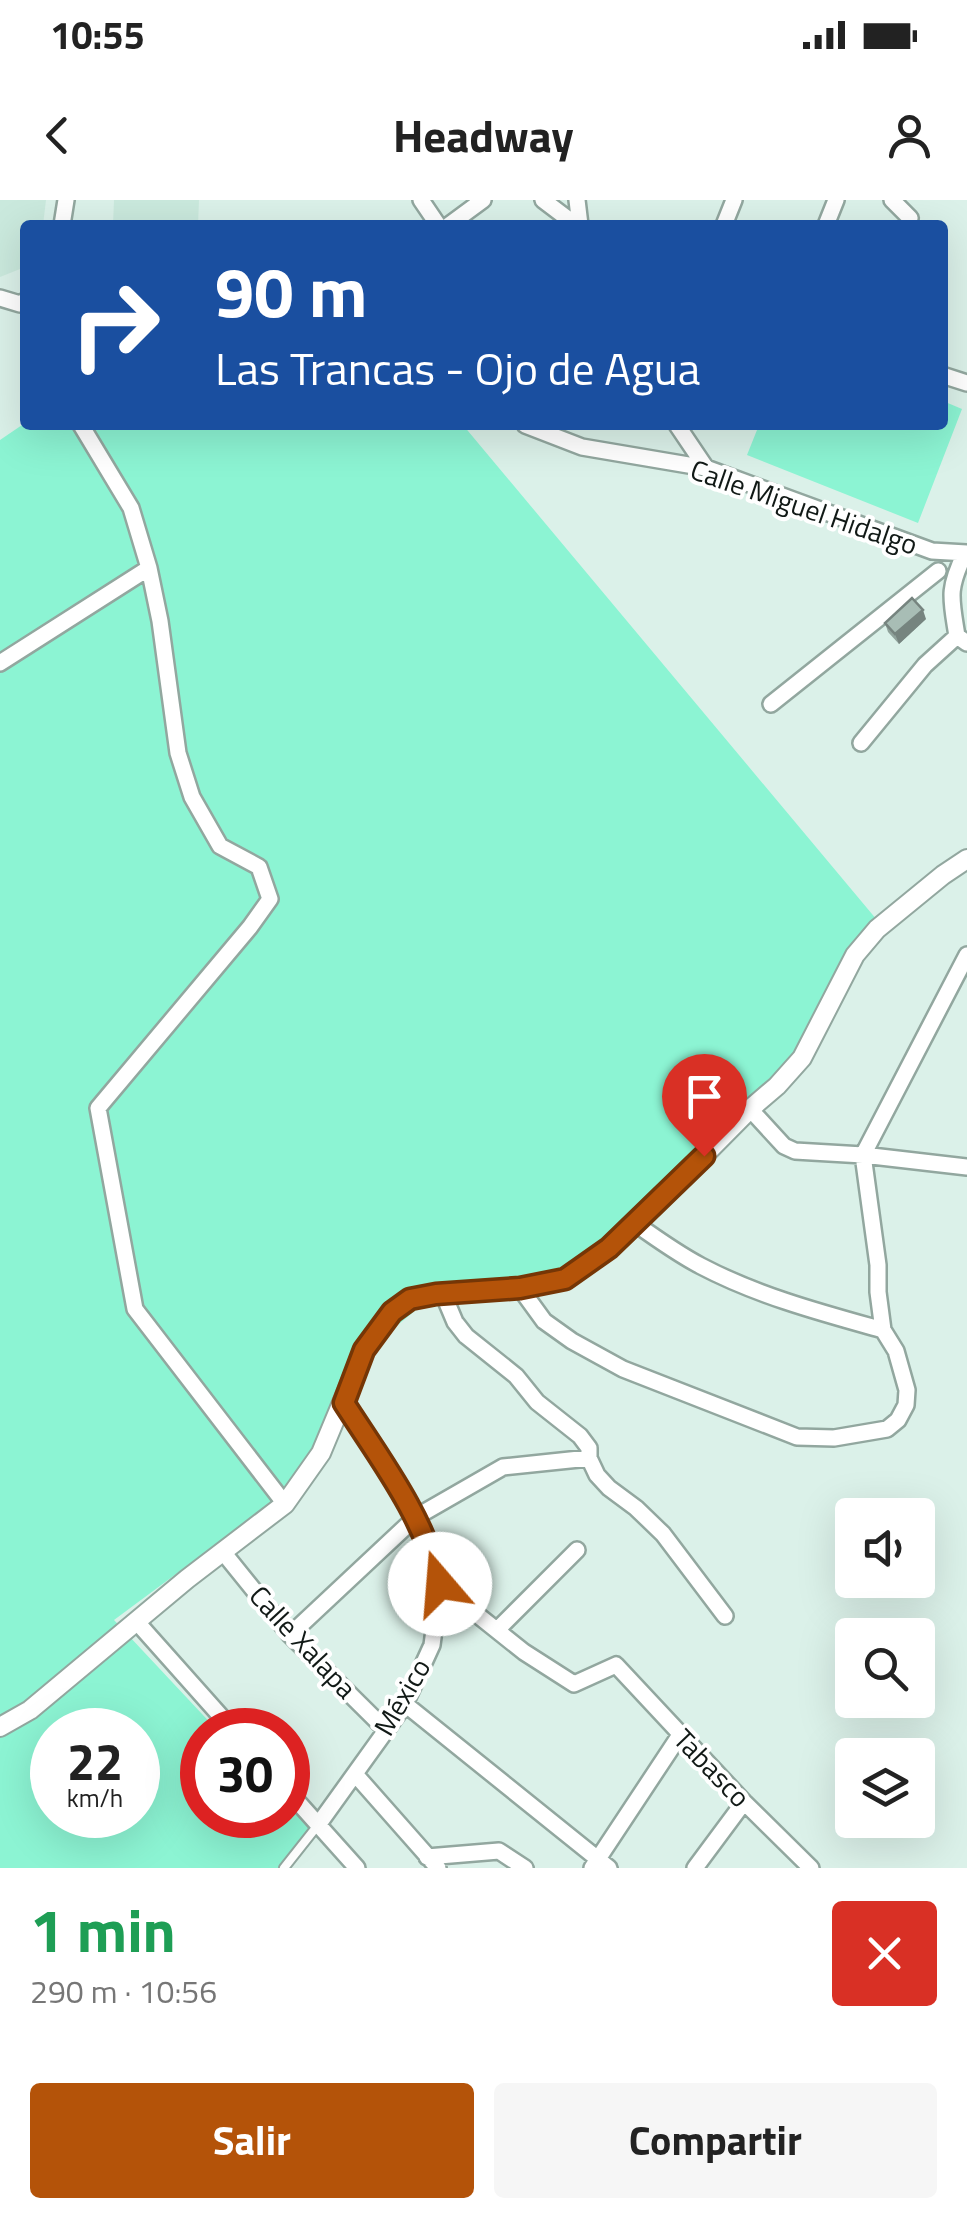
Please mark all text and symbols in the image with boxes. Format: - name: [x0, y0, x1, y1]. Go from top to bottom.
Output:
- text: 10:55: [50, 6, 145, 64]
- text: Headway: [393, 101, 574, 169]
- icon: back: [30, 108, 85, 163]
- icon: person: [882, 108, 937, 163]
- text: 90 m: [215, 238, 368, 344]
- icon: right: [50, 260, 180, 390]
- text: Las Trancas - Ojo de Agua: [215, 334, 700, 402]
- street label: Calle Miguel Hidalgo: [685, 448, 924, 566]
- pin: [662, 1054, 747, 1157]
- icon: arrive: [677, 1069, 732, 1124]
- map controls: [835, 1498, 935, 1838]
- button: sound: [835, 1498, 935, 1598]
- position arrow: [388, 1532, 492, 1636]
- street label: Calle Xalapa: [239, 1575, 367, 1708]
- button: search: [835, 1618, 935, 1718]
- street label: México: [362, 1650, 441, 1743]
- speed limit sign: 30: [180, 1708, 310, 1838]
- street label: Tabasco: [664, 1719, 761, 1817]
- text: 22: [67, 1723, 123, 1799]
- button: layers: [835, 1738, 935, 1838]
- text: km/h: [67, 1779, 123, 1817]
- text: 1 min: [30, 1884, 176, 1975]
- button: close: [832, 1901, 937, 2006]
- text: 290 m · 10:56: [30, 1967, 217, 2015]
- button: Salir: [30, 2083, 474, 2198]
- button: Compartir: [494, 2083, 937, 2198]

